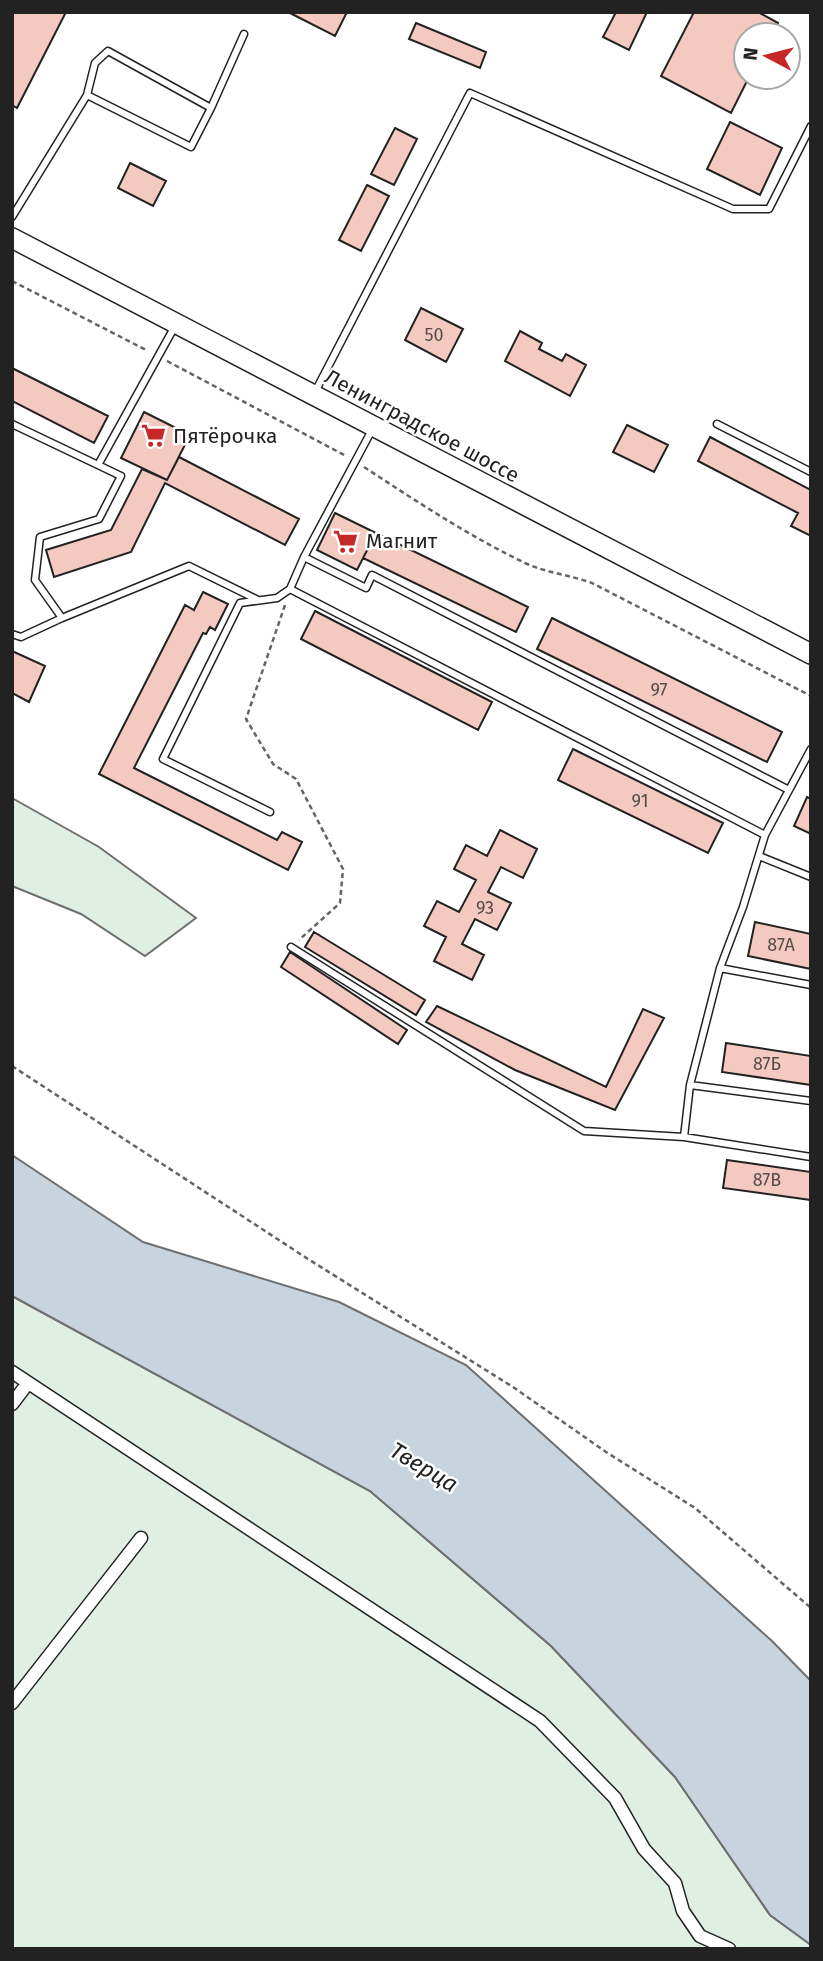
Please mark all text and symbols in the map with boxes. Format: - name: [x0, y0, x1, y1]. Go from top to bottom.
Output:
- north arrow: [732, 21, 802, 91]
- text: N: [738, 46, 763, 62]
- house number: 50: [424, 324, 444, 346]
- street label: Ленинградское шоссе: [320, 364, 524, 488]
- supermarket icon: Пятёрочка: [139, 422, 167, 450]
- place label: Пятёрочка: [173, 423, 277, 449]
- supermarket icon: Магнит: [332, 527, 360, 555]
- place label: Магнит: [366, 528, 438, 554]
- house number: 97: [650, 679, 668, 701]
- house number: 91: [632, 790, 648, 812]
- house number: 93: [476, 897, 494, 919]
- house number: 87А: [767, 934, 795, 956]
- house number: 87Б: [753, 1053, 781, 1075]
- house number: 87В: [753, 1169, 781, 1191]
- water label: Тверца: [385, 1436, 463, 1498]

